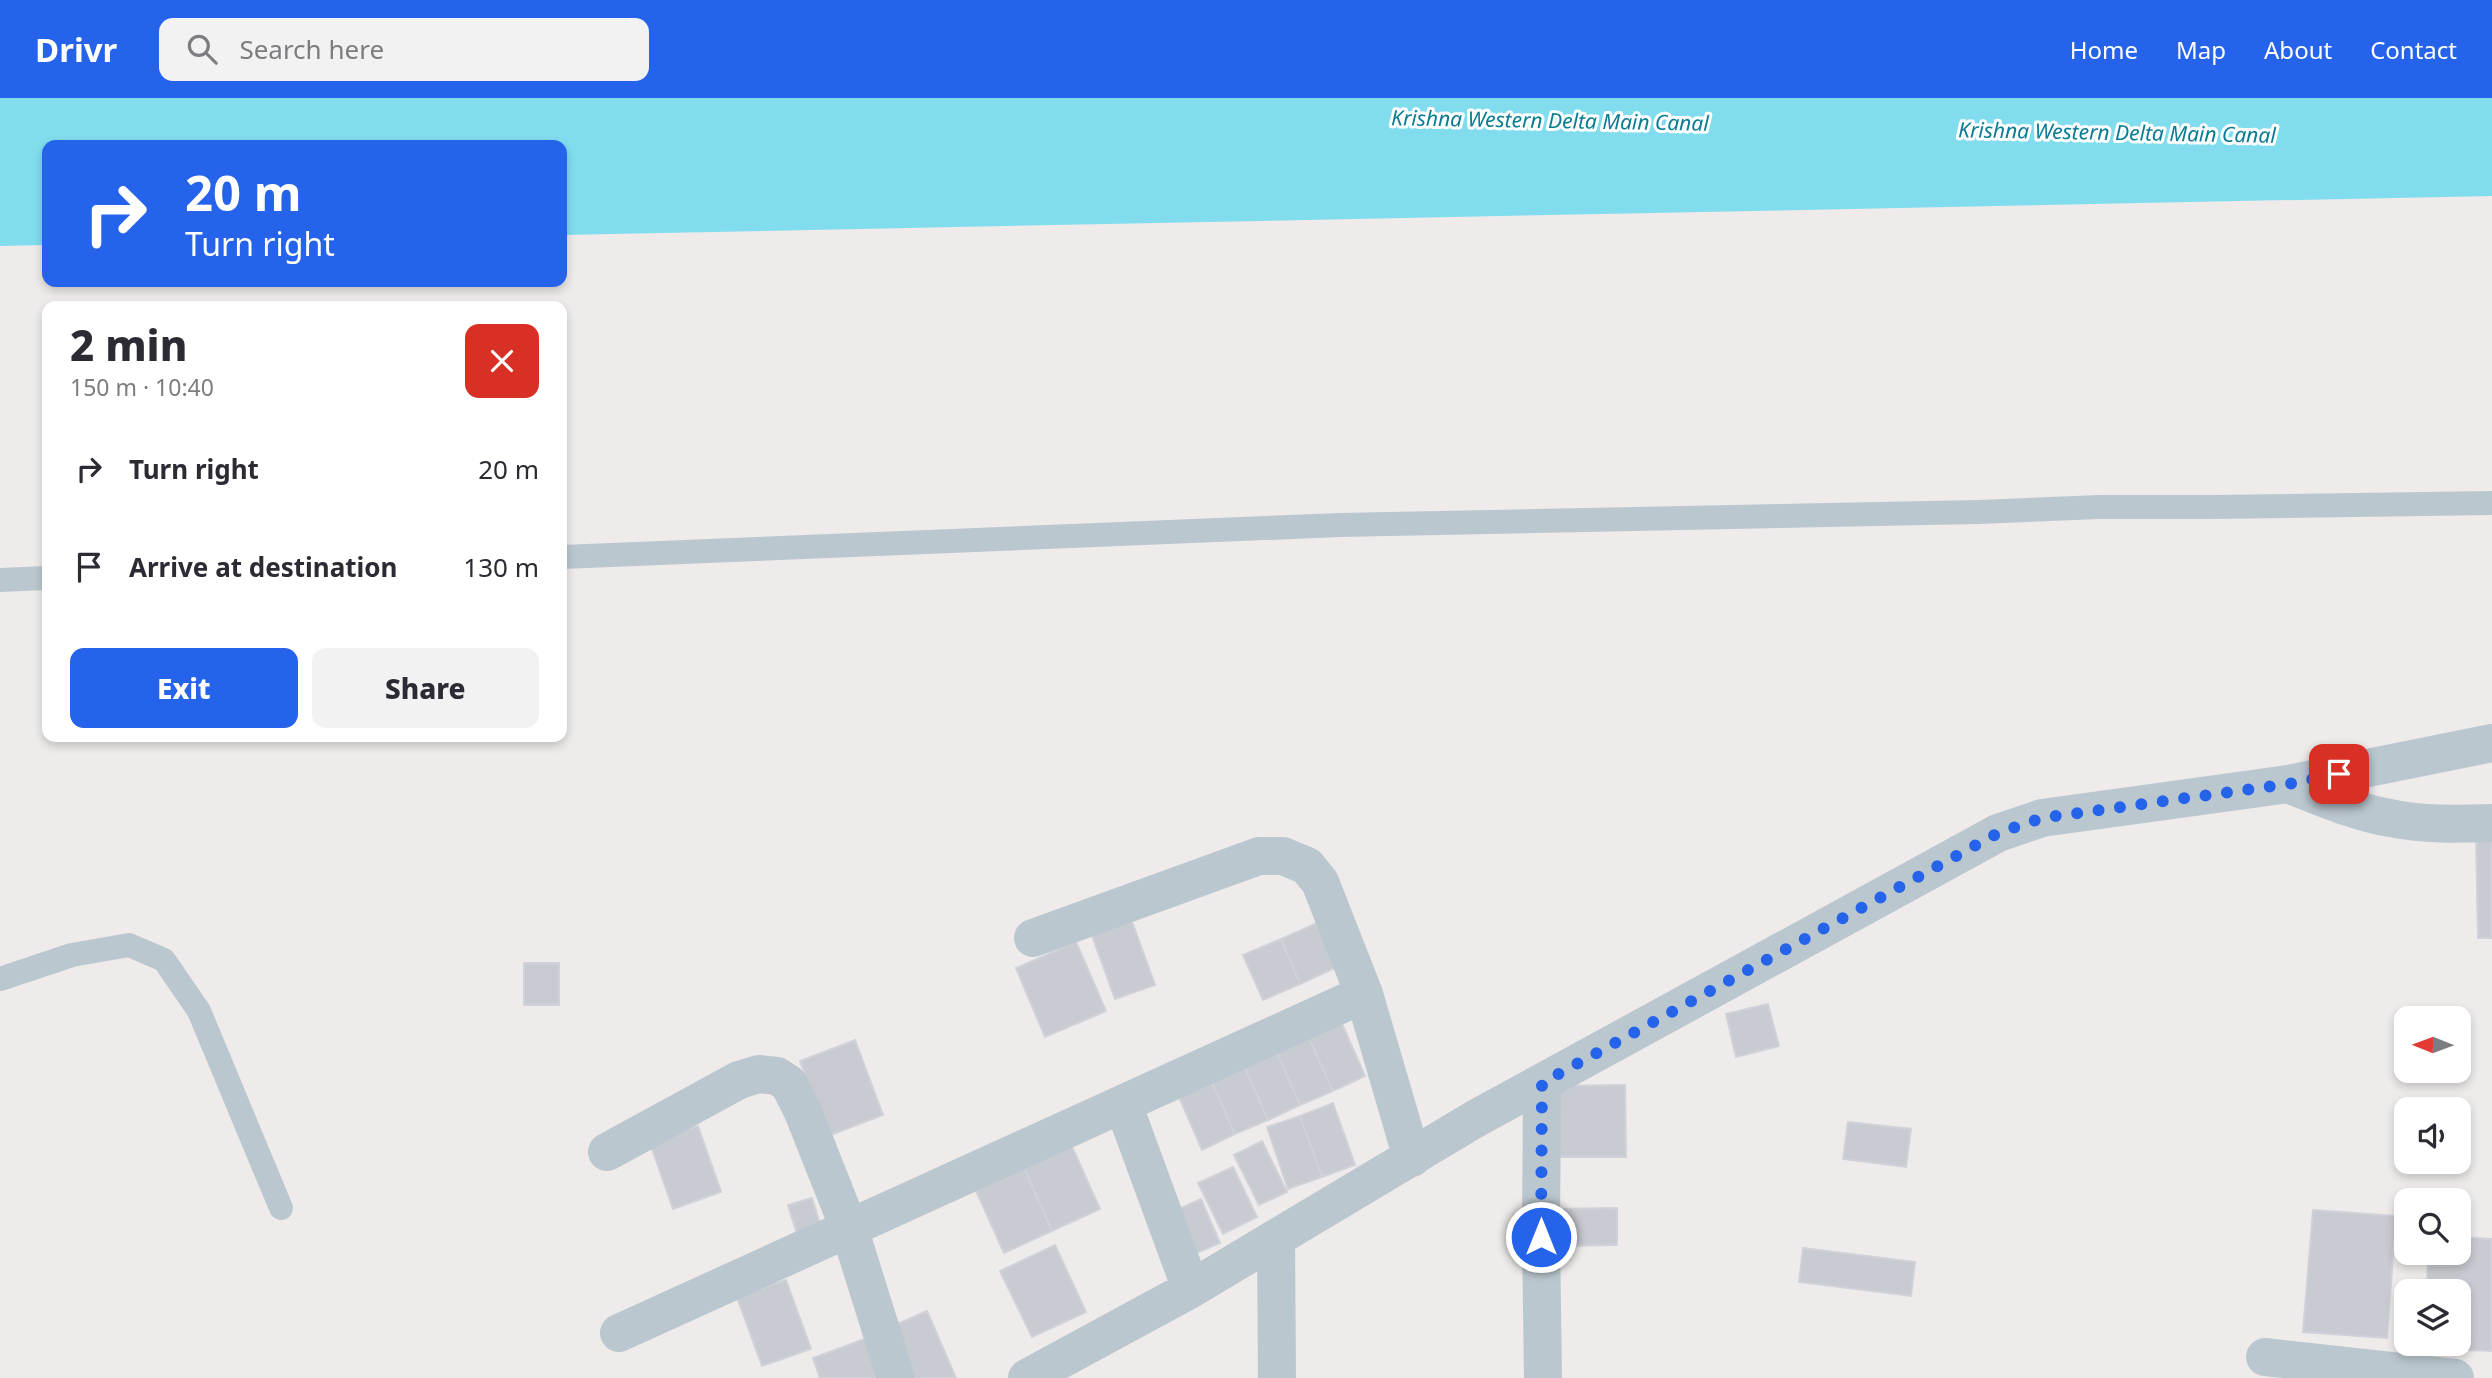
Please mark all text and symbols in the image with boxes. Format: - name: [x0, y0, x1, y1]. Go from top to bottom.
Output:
- search box: [159, 18, 649, 81]
- text: Drivr: [35, 27, 117, 72]
- icon: search: [183, 30, 221, 68]
- text: Search here: [239, 31, 384, 67]
- text: Home: [2070, 33, 2138, 66]
- text: Map: [2176, 33, 2226, 66]
- text: About: [2264, 33, 2332, 66]
- text: Contact: [2370, 33, 2457, 66]
- water label: Krishna Western Delta Main Canal: [1391, 103, 1710, 137]
- water label: Krishna Western Delta Main Canal: [1958, 115, 2277, 149]
- text: 20 m: [185, 159, 302, 225]
- icon: right: [70, 168, 161, 259]
- text: Turn right: [185, 222, 335, 265]
- text: 2 min: [70, 316, 187, 373]
- button: close: [465, 324, 539, 398]
- text: 150 m · 10:40: [70, 371, 214, 403]
- icon: right: [70, 450, 108, 488]
- text: Turn right: [129, 451, 259, 487]
- text: 20 m: [478, 451, 539, 487]
- icon: arrive: [70, 548, 108, 586]
- text: Arrive at destination: [129, 549, 398, 585]
- text: 130 m: [463, 549, 539, 585]
- button: Exit: [70, 648, 298, 728]
- button: Share: [312, 648, 539, 728]
- pin: [2309, 744, 2369, 804]
- icon: arrive: [2320, 755, 2358, 793]
- north arrow: [2394, 1006, 2471, 1083]
- map controls: [2394, 1006, 2471, 1356]
- button: sound: [2394, 1097, 2471, 1174]
- button: search: [2394, 1188, 2471, 1265]
- position arrow: [1504, 1200, 1578, 1274]
- button: layers: [2394, 1279, 2471, 1356]

